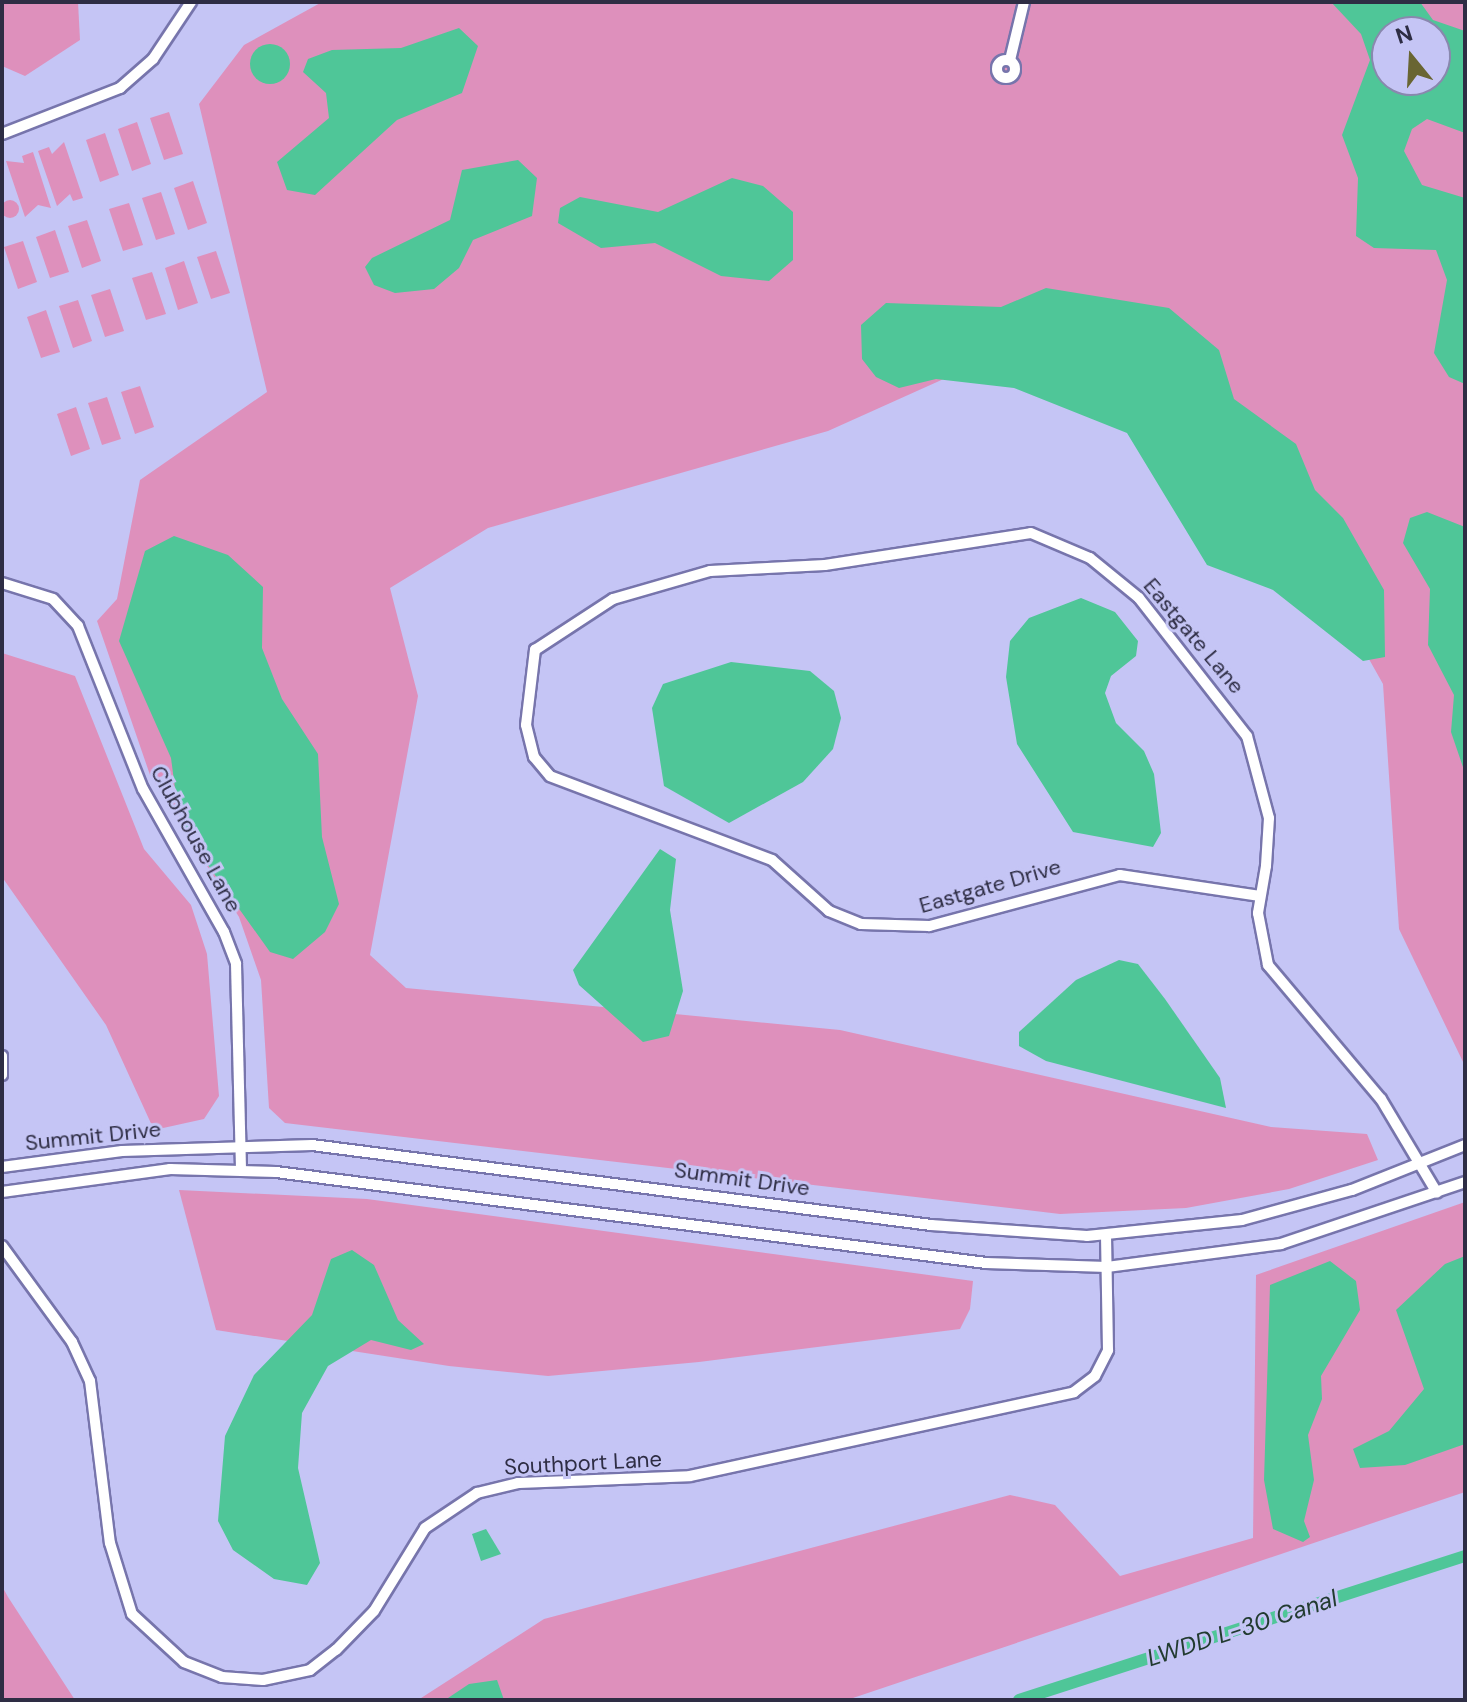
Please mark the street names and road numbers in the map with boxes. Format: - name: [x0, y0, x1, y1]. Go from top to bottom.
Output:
- street label: Eastgate Lane: [1138, 573, 1250, 699]
- street label: Clubhouse Lane: [145, 761, 247, 917]
- street label: Eastgate Drive: [916, 853, 1064, 919]
- street label: Summit Drive: [24, 1116, 162, 1156]
- street label: Summit Drive: [673, 1156, 811, 1202]
- street label: Southport Lane: [504, 1446, 662, 1480]

